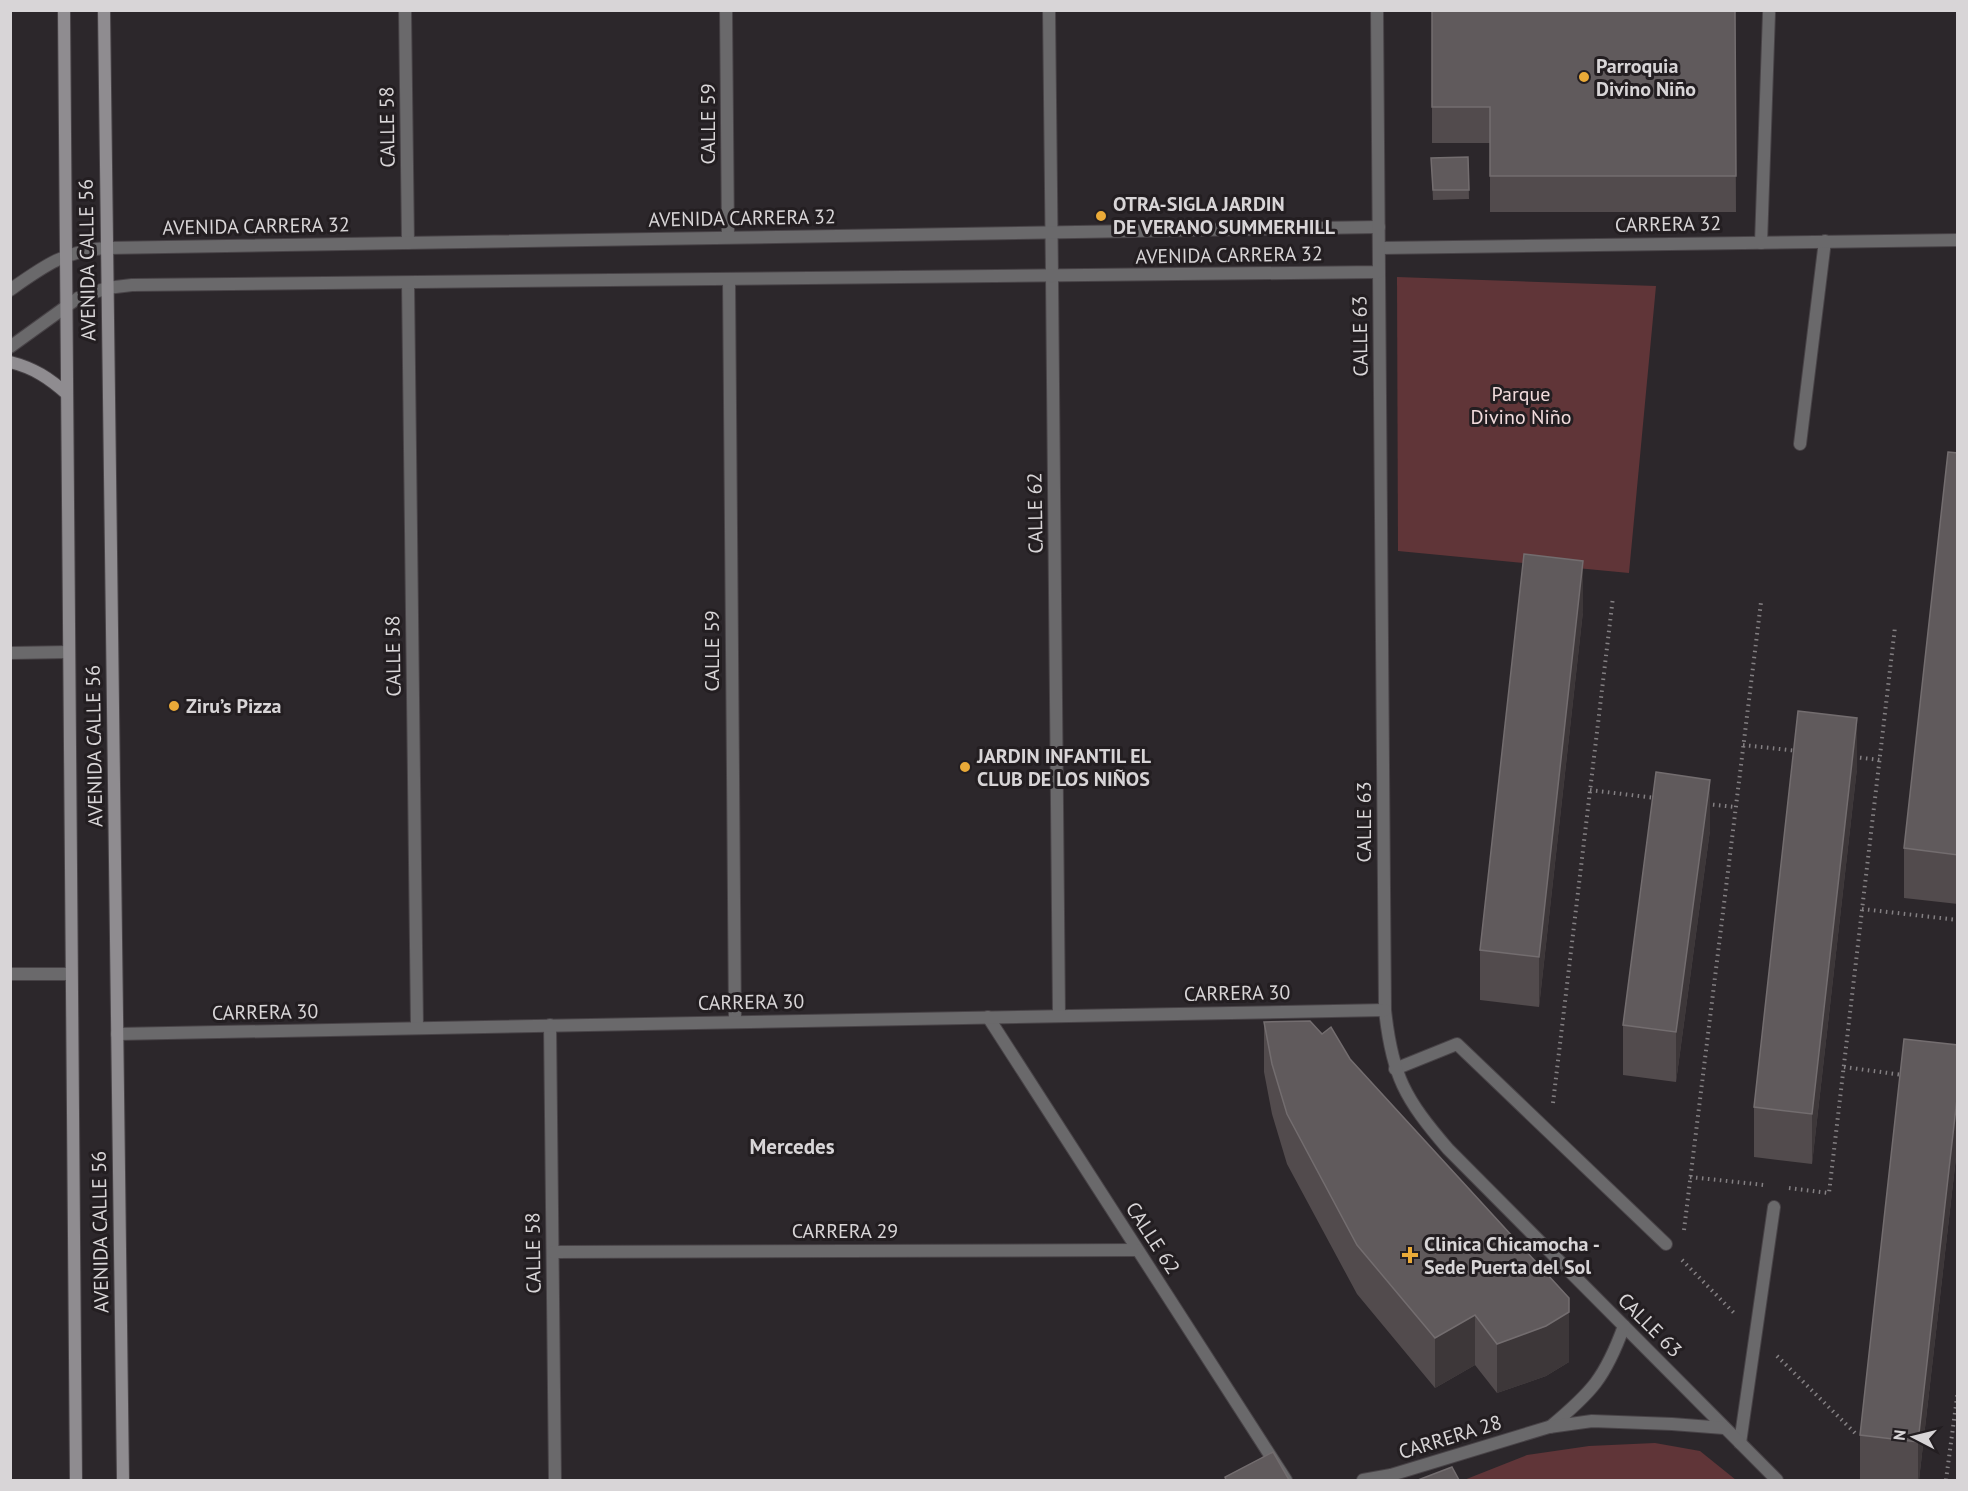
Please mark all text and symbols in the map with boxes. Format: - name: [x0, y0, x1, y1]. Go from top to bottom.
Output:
- place label: Parroquia Divino Niño: [1596, 53, 1696, 102]
- marker: Parroquia Divino Niño: [1577, 70, 1591, 84]
- street label: CALLE 59: [695, 83, 721, 165]
- street label: CALLE 58: [373, 86, 401, 168]
- street label: AVENIDA CALLE 56: [73, 179, 101, 341]
- place label: OTRA-SIGLA JARDIN DE VERANO SUMMERHILL: [1113, 191, 1336, 240]
- street label: AVENIDA CARRERA 32: [648, 203, 836, 233]
- marker: OTRA-SIGLA JARDIN DE VERANO SUMMERHILL: [1094, 209, 1108, 223]
- street label: CARRERA 32: [1615, 210, 1721, 238]
- street label: AVENIDA CARRERA 32: [162, 211, 350, 241]
- street label: AVENIDA CARRERA 32: [1135, 240, 1323, 270]
- street label: CALLE 63: [1346, 295, 1374, 377]
- park label: Parque Divino Niño: [1471, 381, 1571, 430]
- street label: CALLE 62: [1021, 472, 1049, 554]
- street label: CALLE 59: [699, 610, 725, 692]
- street label: CALLE 58: [379, 615, 407, 697]
- street label: AVENIDA CALLE 56: [80, 665, 108, 827]
- place label: Ziru’s Pizza: [186, 693, 282, 719]
- marker: Ziru’s Pizza: [167, 699, 181, 713]
- place label: JARDIN INFANTIL EL CLUB DE LOS NIÑOS: [976, 743, 1152, 792]
- marker: JARDIN INFANTIL EL CLUB DE LOS NIÑOS: [958, 760, 972, 774]
- street label: CALLE 63: [1351, 781, 1377, 863]
- street label: CARRERA 30: [1184, 979, 1291, 1007]
- street label: CARRERA 30: [698, 988, 805, 1016]
- street label: CARRERA 30: [212, 998, 319, 1026]
- district label: Mercedes: [749, 1133, 835, 1160]
- street label: AVENIDA CALLE 56: [86, 1151, 114, 1313]
- street label: CALLE 62: [1120, 1197, 1186, 1279]
- street label: CALLE 58: [519, 1212, 547, 1294]
- street label: CARRERA 29: [792, 1218, 898, 1244]
- place label: Clinica Chicamocha - Sede Puerta del Sol: [1424, 1231, 1600, 1280]
- marker: Clinica Chicamocha - Sede Puerta del Sol: [1401, 1246, 1419, 1264]
- street label: CALLE 63: [1612, 1287, 1688, 1363]
- north arrow: [1884, 1407, 1944, 1467]
- street label: CARRERA 28: [1395, 1409, 1505, 1465]
- text: N: [1889, 1429, 1910, 1442]

